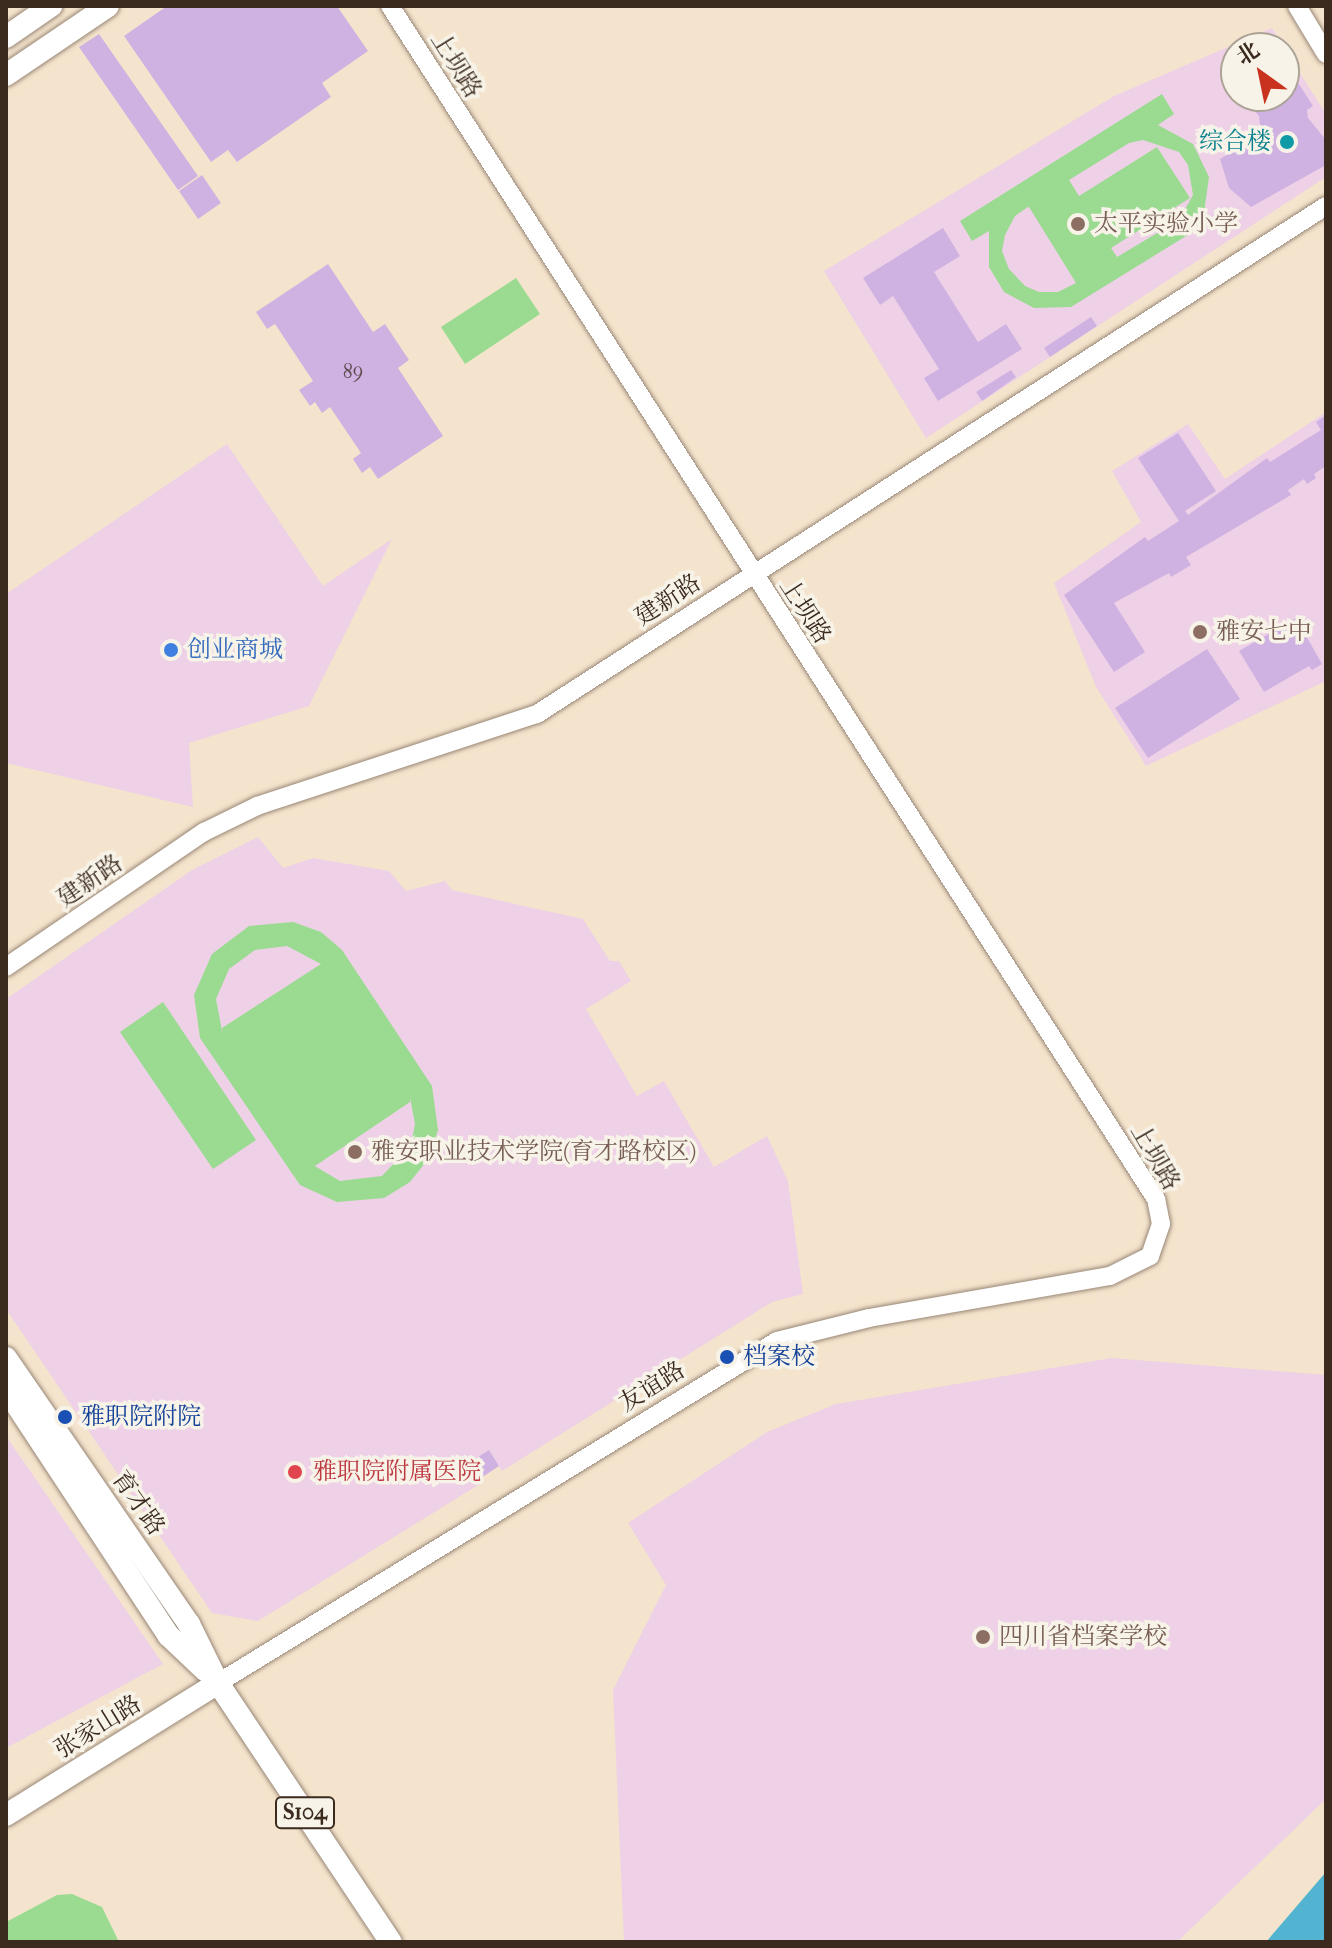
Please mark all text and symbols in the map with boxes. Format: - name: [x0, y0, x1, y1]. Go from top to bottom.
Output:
- street label: 上坝路: [425, 27, 487, 103]
- north arrow: [1220, 32, 1300, 112]
- text: 北: [1232, 37, 1264, 70]
- place label: 综合楼: [1199, 128, 1271, 156]
- marker: 综合楼: [1278, 133, 1296, 151]
- place label: 太平实验小学: [1094, 210, 1238, 238]
- marker: 太平实验小学: [1069, 215, 1087, 233]
- house number: 89: [343, 359, 363, 383]
- street label: 建新路: [630, 568, 706, 632]
- street label: 上坝路: [773, 573, 837, 649]
- place label: 雅安七中: [1216, 618, 1312, 646]
- marker: 雅安七中: [1191, 623, 1209, 641]
- place label: 创业商城: [187, 636, 283, 664]
- marker: 创业商城: [162, 641, 180, 659]
- street label: 建新路: [52, 849, 128, 913]
- street label: 上坝路: [1125, 1119, 1185, 1195]
- place label: 雅安职业技术学院(育才路校区): [371, 1138, 696, 1166]
- marker: 雅安职业技术学院(育才路校区): [346, 1143, 364, 1161]
- place label: 档案校: [743, 1343, 815, 1371]
- marker: 档案校: [718, 1348, 736, 1366]
- street label: 友谊路: [614, 1356, 690, 1418]
- place label: 雅职院附院: [81, 1403, 201, 1431]
- marker: 雅职院附院: [56, 1408, 74, 1426]
- place label: 雅职院附属医院: [313, 1458, 481, 1486]
- marker: 雅职院附属医院: [284, 1461, 306, 1483]
- street label: 育才路: [106, 1465, 170, 1541]
- place label: 四川省档案学校: [999, 1623, 1167, 1651]
- marker: 四川省档案学校: [974, 1628, 992, 1646]
- street label: 张家山路: [50, 1689, 146, 1765]
- road number: S104: [275, 1795, 335, 1831]

